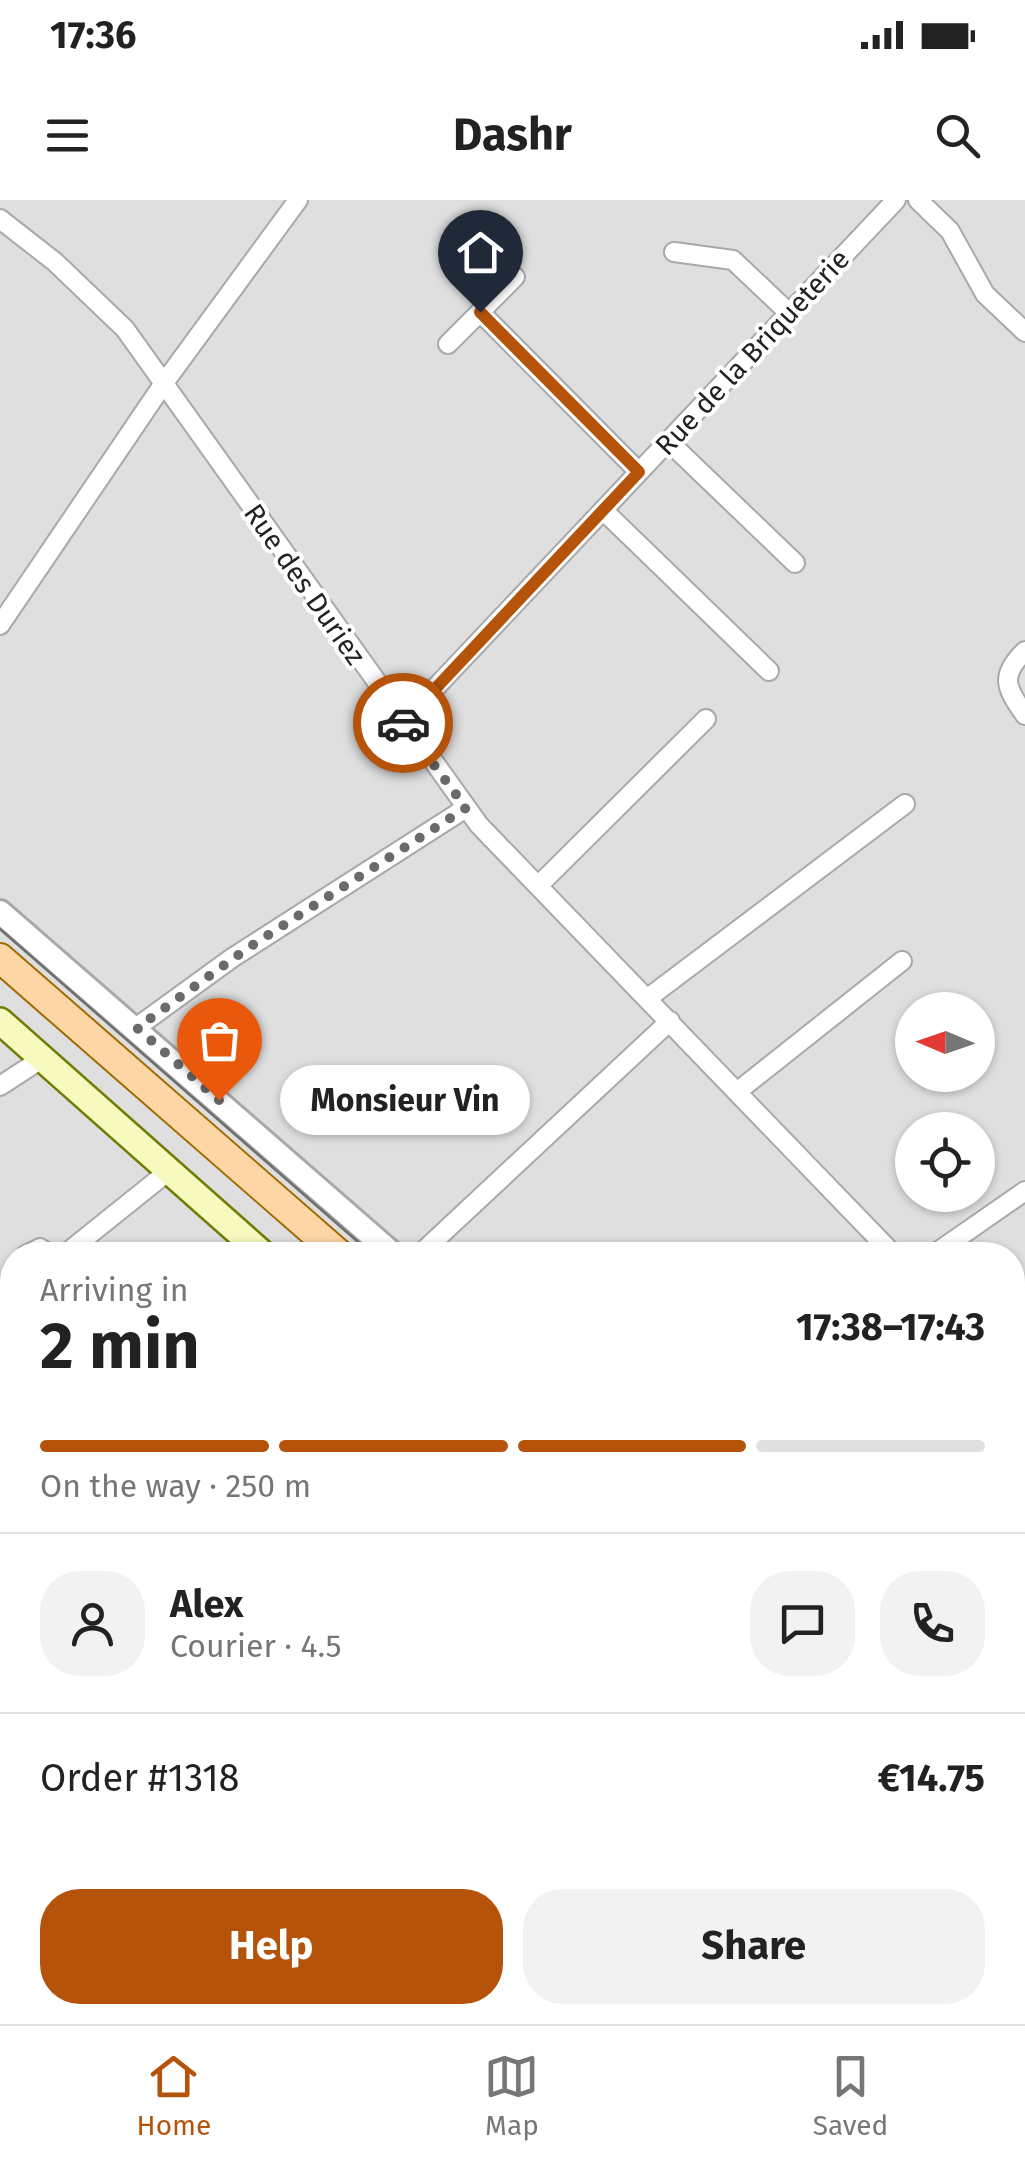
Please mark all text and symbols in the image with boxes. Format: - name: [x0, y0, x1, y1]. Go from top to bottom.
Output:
- text: 17:36: [50, 12, 136, 58]
- icon: menu: [40, 108, 95, 163]
- text: Dashr: [453, 108, 572, 162]
- icon: search: [930, 108, 985, 163]
- pin: [438, 210, 523, 313]
- icon: home: [453, 225, 508, 280]
- street label: Rue de la Briqueterie: [649, 243, 856, 462]
- street label: Rue des Duriez: [237, 498, 372, 671]
- courier: [353, 673, 453, 773]
- icon: car: [376, 696, 431, 751]
- north arrow: [895, 992, 995, 1092]
- map controls: [895, 992, 995, 1212]
- pin: [177, 998, 262, 1101]
- icon: bag: [192, 1013, 247, 1068]
- callout: Monsieur Vin: [279, 1065, 529, 1135]
- text: Monsieur Vin: [311, 1081, 499, 1119]
- button: locate: [895, 1112, 995, 1212]
- text: Arriving in: [40, 1271, 188, 1309]
- text: 17:38–17:43: [796, 1304, 985, 1350]
- text: 2 min: [40, 1307, 200, 1385]
- text: On the way · 250 m: [40, 1467, 311, 1505]
- button: person: [40, 1571, 145, 1676]
- button: chat: [750, 1571, 855, 1676]
- button: phone: [880, 1571, 985, 1676]
- text: Alex: [170, 1581, 243, 1627]
- text: Courier · 4.5: [170, 1627, 341, 1665]
- text: Order #1318: [40, 1755, 240, 1801]
- text: €14.75: [878, 1755, 985, 1801]
- button: Help: [40, 1889, 503, 2004]
- button: Share: [523, 1889, 985, 2004]
- tab: Home: [137, 2049, 211, 2142]
- tab: Map: [484, 2049, 539, 2142]
- tab: Saved: [813, 2049, 888, 2142]

